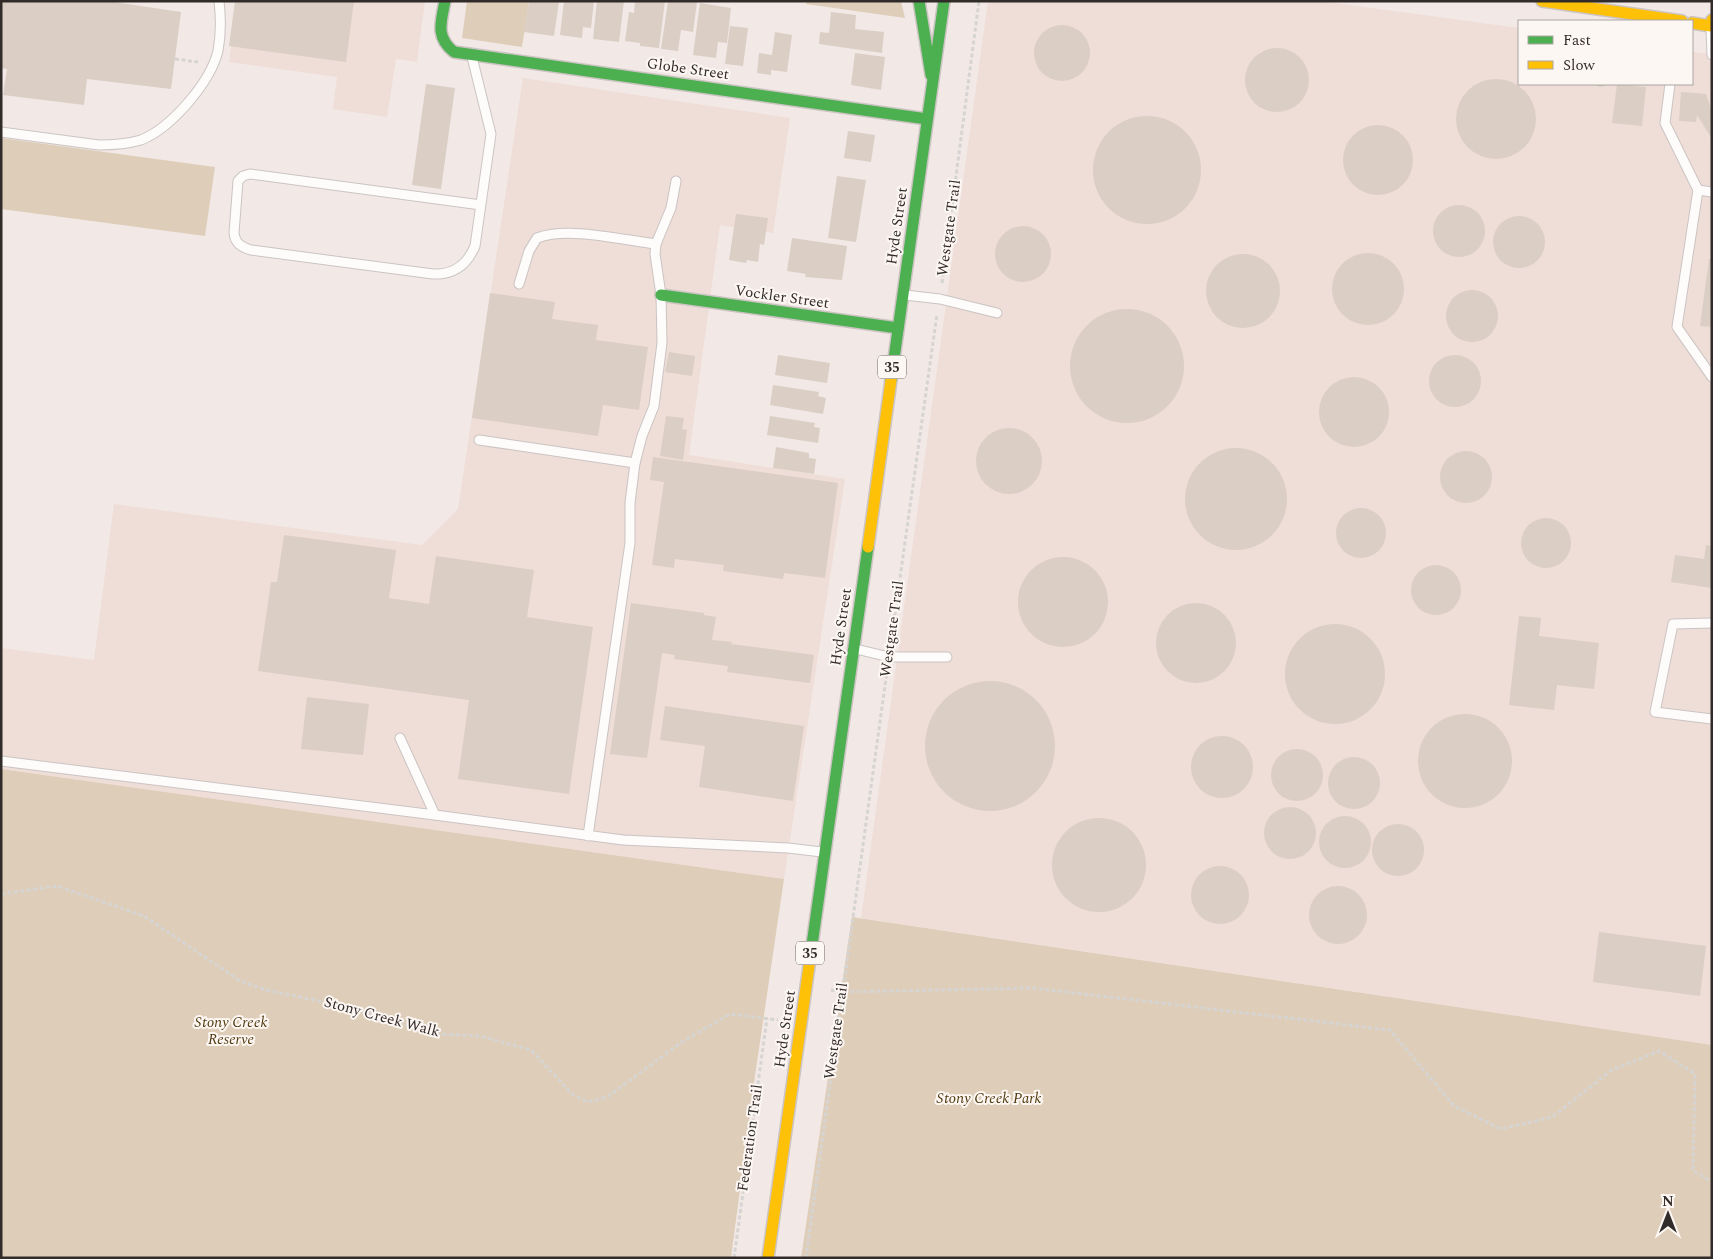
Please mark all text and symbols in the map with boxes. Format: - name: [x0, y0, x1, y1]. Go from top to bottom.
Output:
- legend: [1518, 20, 1693, 85]
- text: Fast: [1563, 29, 1591, 52]
- street label: Globe Street: [645, 52, 731, 86]
- text: Slow: [1563, 54, 1595, 77]
- street label: Westgate Trail: [931, 178, 967, 278]
- street label: Hyde Street: [880, 186, 914, 266]
- street label: Vockler Street: [734, 279, 830, 315]
- road number: 35: [878, 356, 906, 378]
- street label: Westgate Trail: [874, 579, 910, 679]
- street label: Hyde Street: [824, 587, 858, 667]
- road number: 35: [796, 941, 824, 964]
- street label: Westgate Trail: [818, 981, 854, 1081]
- street label: Hyde Street: [768, 989, 802, 1069]
- street label: Stony Creek Walk: [322, 990, 442, 1044]
- park label: Stony Creek Reserve: [195, 1011, 267, 1051]
- street label: Federation Trail: [731, 1083, 769, 1193]
- park label: Stony Creek Park: [937, 1087, 1041, 1110]
- north arrow: [1643, 1189, 1693, 1239]
- text: N: [1662, 1191, 1674, 1212]

